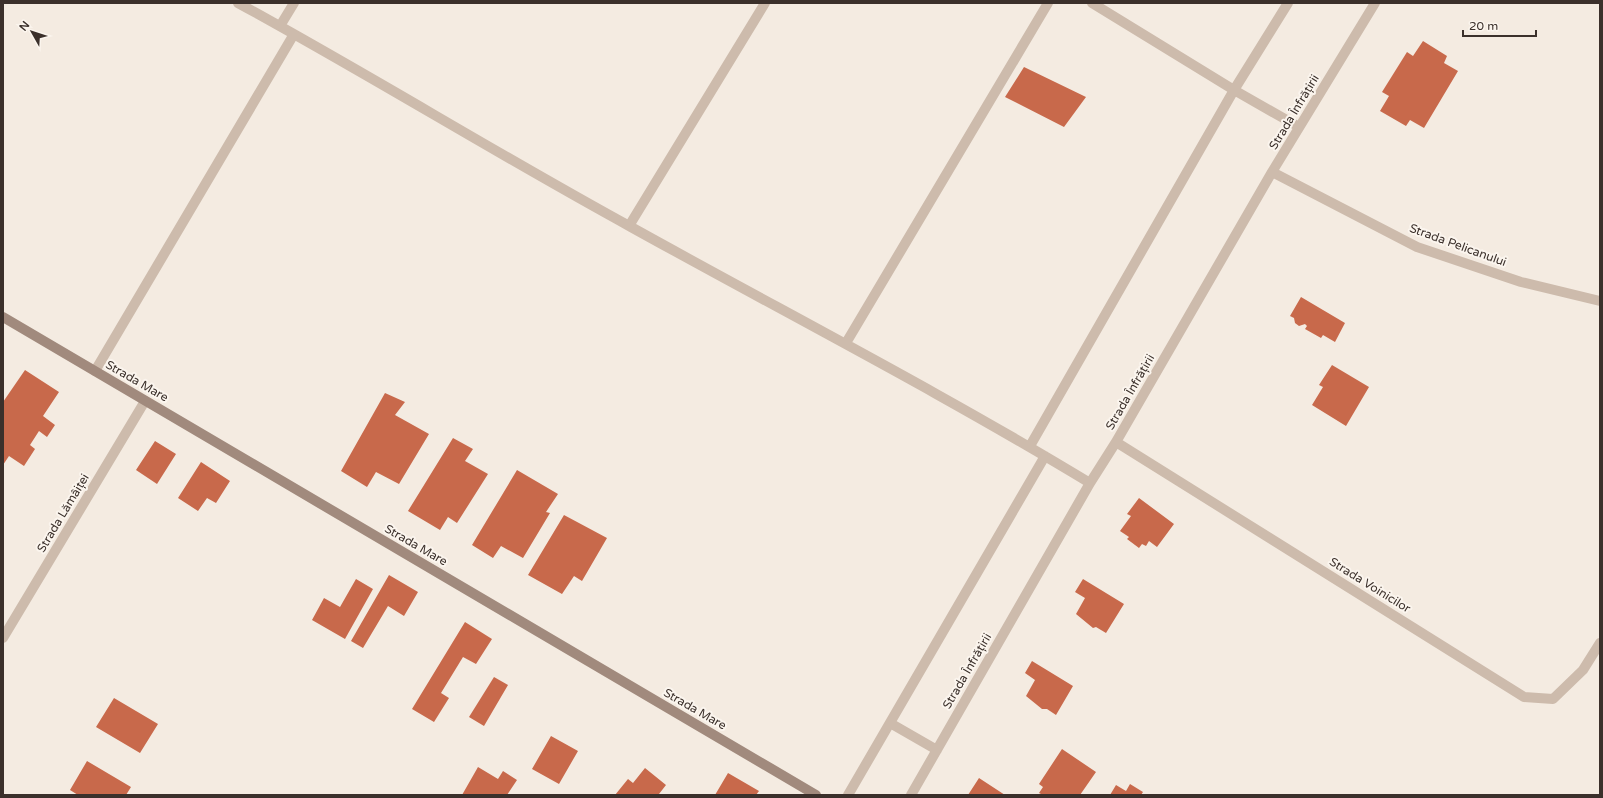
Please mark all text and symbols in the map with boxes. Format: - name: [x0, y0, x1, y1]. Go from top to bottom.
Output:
- north arrow: [12, 12, 52, 52]
- scale bar: [1463, 12, 1536, 38]
- text: N: [17, 18, 32, 34]
- text: 20 m: [1469, 19, 1498, 33]
- street label: Strada Înfrățirii: [1266, 72, 1322, 152]
- street label: Strada Pelicanului: [1408, 221, 1508, 269]
- street label: Strada Înfrățirii: [1103, 352, 1157, 432]
- street label: Strada Mare: [103, 357, 171, 405]
- street label: Strada Lămâiței: [34, 471, 92, 555]
- street label: Strada Mare: [382, 521, 450, 569]
- street label: Strada Voinicilor: [1327, 554, 1413, 616]
- street label: Strada Înfrățirii: [940, 631, 994, 711]
- street label: Strada Mare: [661, 685, 729, 733]

